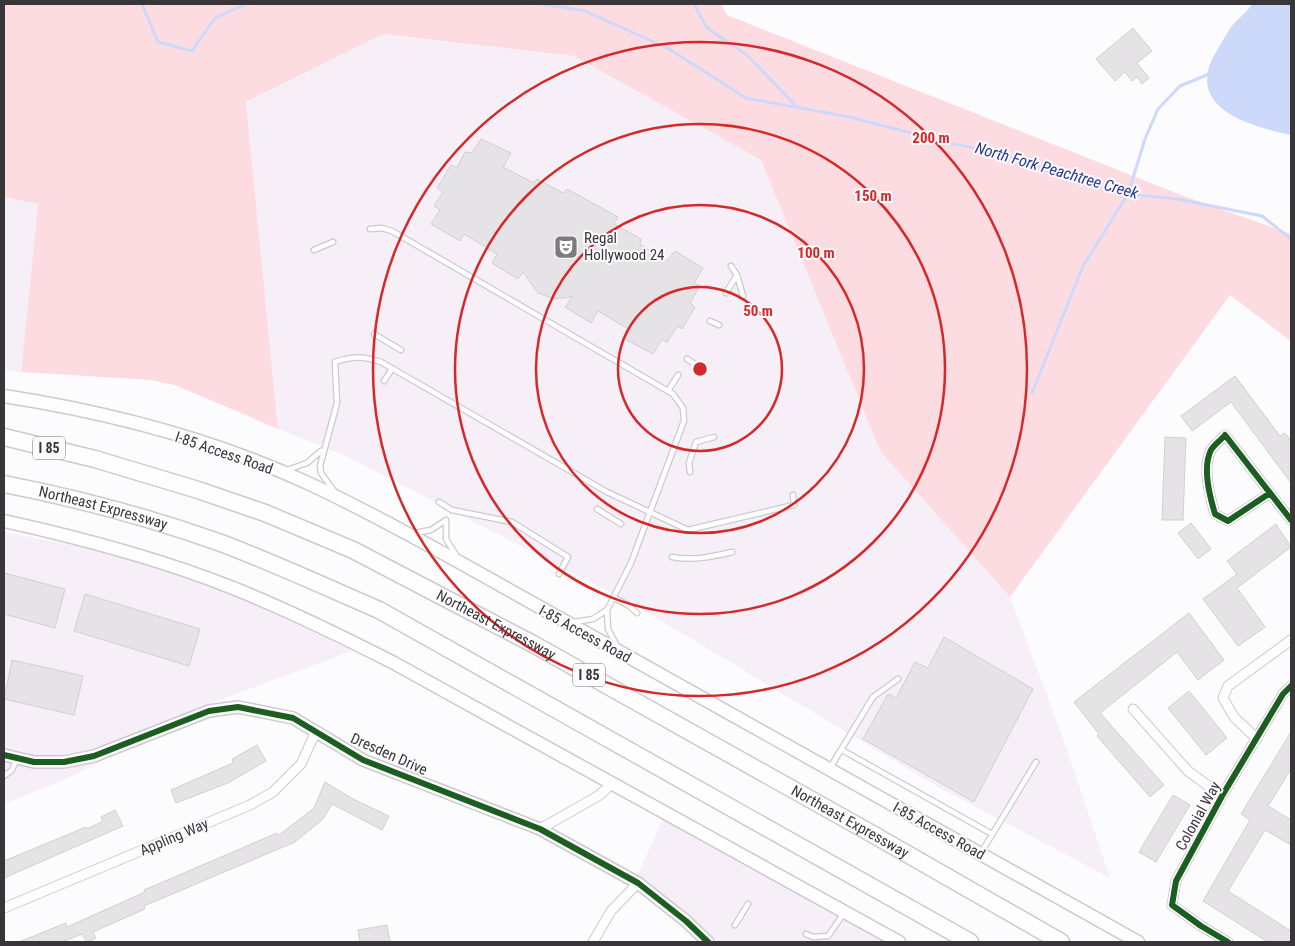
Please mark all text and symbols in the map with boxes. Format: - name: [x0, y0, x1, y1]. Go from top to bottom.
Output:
- text: 200 m: [912, 129, 950, 147]
- water label: North Fork Peachtree Creek: [973, 138, 1142, 203]
- text: 150 m: [854, 187, 892, 205]
- place label: Regal Hollywood 24: [584, 229, 664, 264]
- theatre icon: Regal Hollywood 24: [553, 234, 579, 260]
- text: 100 m: [797, 244, 835, 262]
- text: 50 m: [743, 302, 773, 320]
- centre of rings: [691, 360, 709, 378]
- street label: I-85 Access Road: [173, 428, 275, 478]
- road number: I 85: [33, 436, 65, 459]
- street label: Northeast Expressway: [37, 482, 170, 534]
- street label: Northeast Expressway: [433, 586, 559, 664]
- street label: I-85 Access Road: [536, 601, 634, 667]
- road number: I 85: [573, 664, 605, 686]
- street label: Dresden Drive: [348, 729, 430, 779]
- street label: Colonial Way: [1172, 778, 1224, 854]
- street label: Northeast Expressway: [788, 781, 912, 862]
- street label: I-85 Access Road: [890, 798, 988, 864]
- street label: Appling Way: [137, 814, 211, 860]

